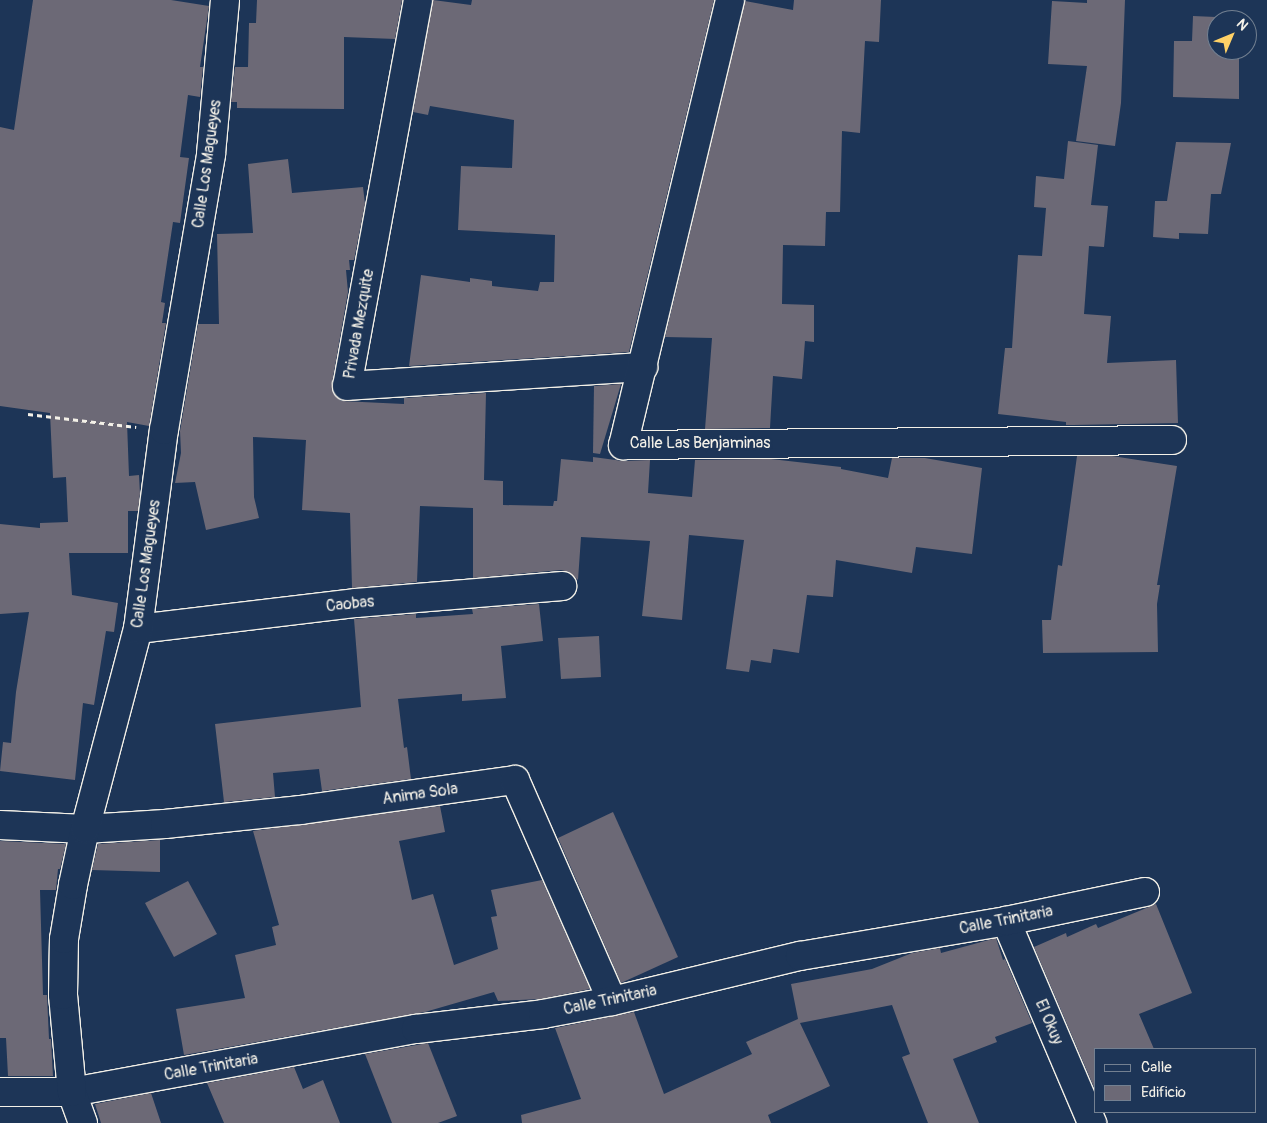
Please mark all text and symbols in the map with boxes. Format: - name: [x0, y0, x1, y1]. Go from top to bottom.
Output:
- north arrow: [1207, 10, 1257, 60]
- text: N: [1233, 15, 1252, 34]
- street label: Calle Los Magueyes: [189, 99, 225, 229]
- street label: Privada Mezquite: [340, 267, 378, 381]
- street label: Calle Las Benjaminas: [630, 433, 770, 453]
- street label: Calle Los Magueyes: [128, 499, 164, 629]
- street label: Caobas: [325, 592, 375, 616]
- street label: Anima Sola: [381, 779, 459, 809]
- street label: Calle Trinitaria: [958, 902, 1054, 938]
- street label: Calle Trinitaria: [562, 981, 658, 1019]
- street label: El Okuy: [1031, 996, 1067, 1048]
- legend: [1094, 1048, 1257, 1113]
- street label: Calle Trinitaria: [163, 1049, 259, 1085]
- text: Calle: [1141, 1058, 1172, 1077]
- text: Edificio: [1141, 1083, 1186, 1102]

